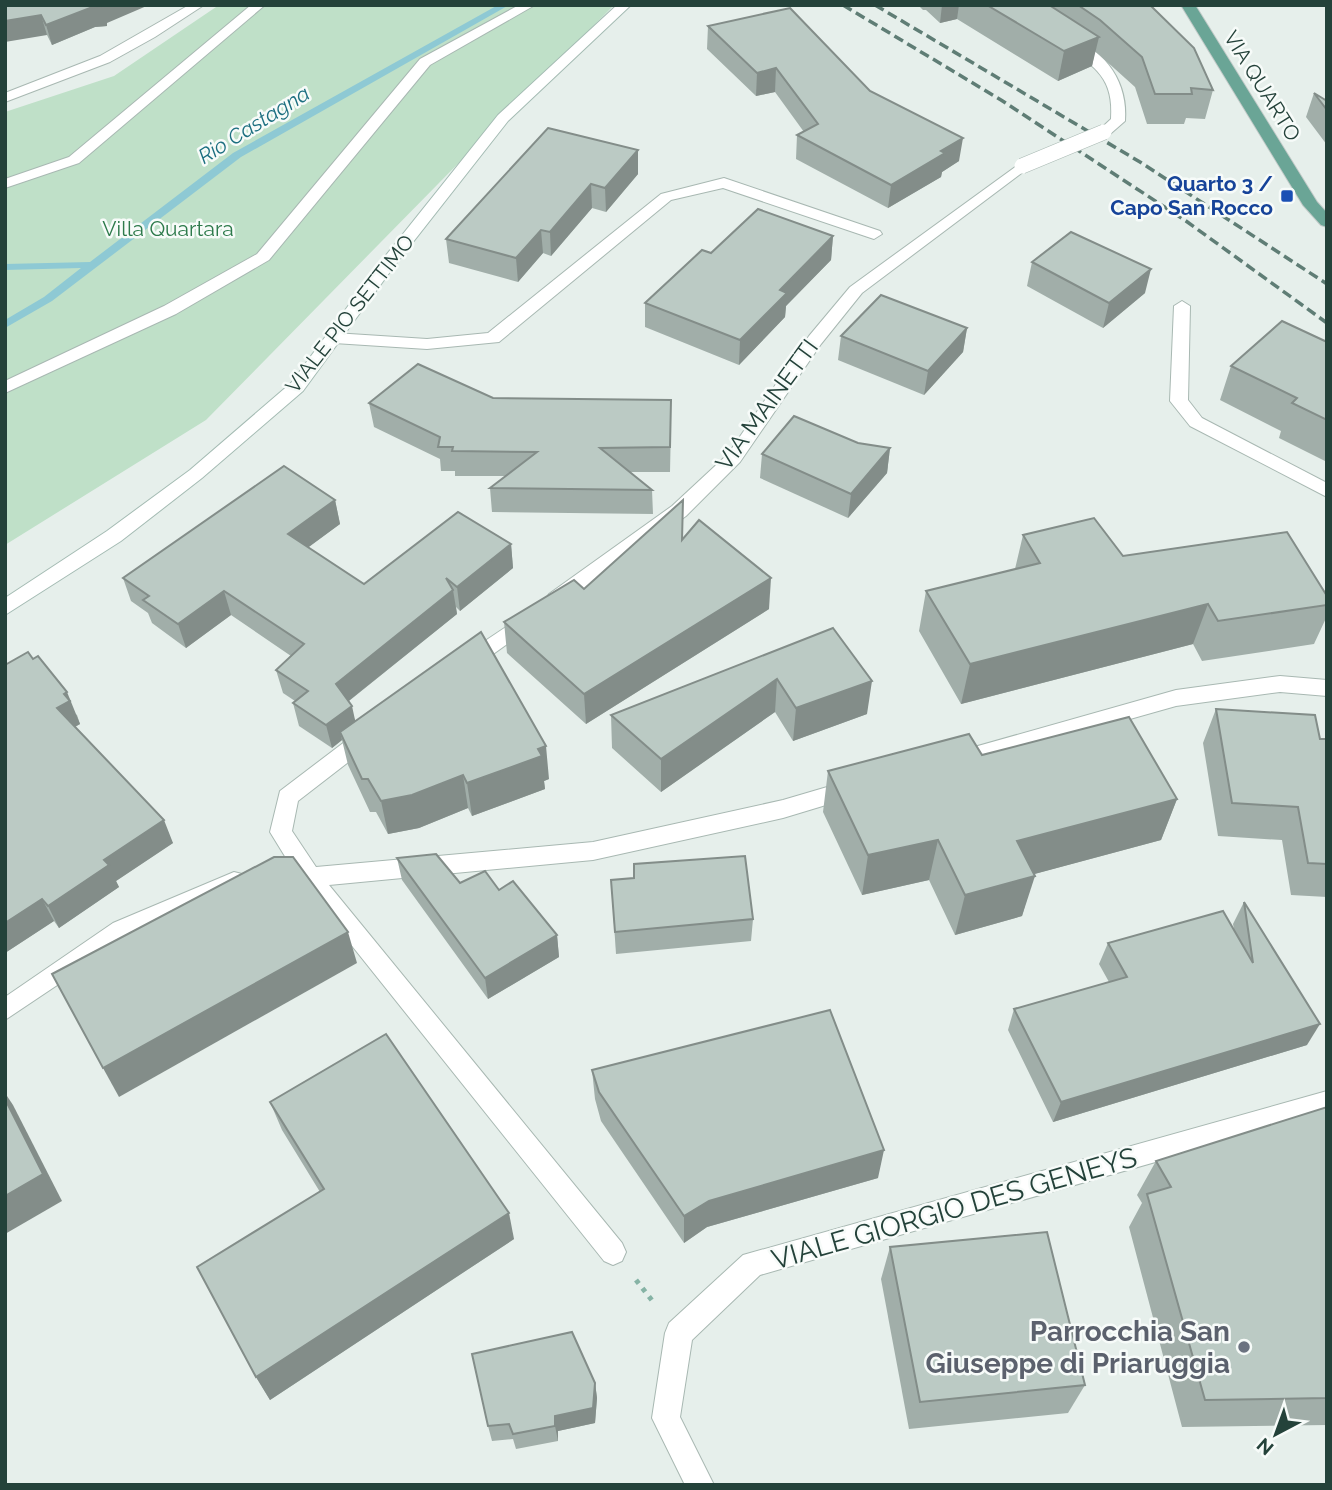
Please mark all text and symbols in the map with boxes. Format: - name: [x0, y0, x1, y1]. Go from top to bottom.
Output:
- street label: VIA QUARTO: [1219, 26, 1306, 145]
- water label: Rio Castagna: [193, 80, 314, 169]
- place label: Quarto 3 / Capo San Rocco: [1110, 171, 1273, 220]
- marker: Quarto 3 / Capo San Rocco: [1279, 188, 1295, 204]
- park label: Villa Quartara: [102, 216, 234, 241]
- street label: VIALE PIO SETTIMO: [280, 230, 419, 398]
- street label: VIA MAINETTI: [709, 333, 824, 476]
- street label: VIALE GIORGIO DES GENEYS: [768, 1140, 1140, 1276]
- place label: Parrocchia San Giuseppe di Priaruggia: [925, 1315, 1230, 1380]
- marker: Parrocchia San Giuseppe di Priaruggia: [1236, 1339, 1252, 1355]
- north arrow: [1241, 1399, 1311, 1469]
- text: N: [1252, 1434, 1278, 1460]

